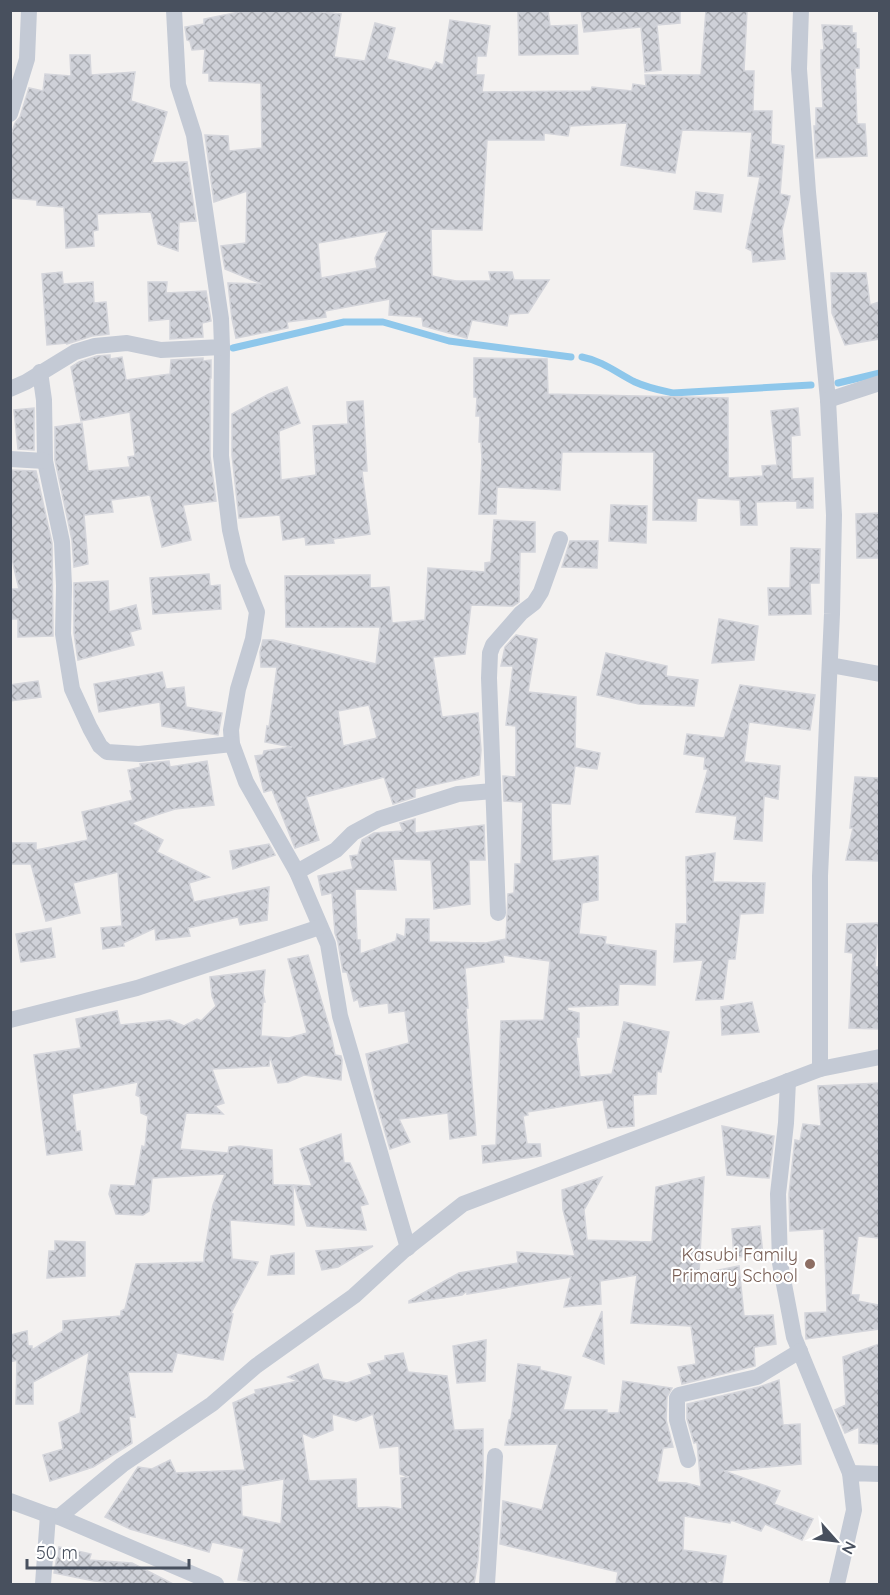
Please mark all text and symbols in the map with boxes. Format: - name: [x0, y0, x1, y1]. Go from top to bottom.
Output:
- place label: Kasubi Family Primary School: [672, 1243, 798, 1287]
- marker: Kasubi Family Primary School: [803, 1257, 817, 1271]
- north arrow: [806, 1511, 866, 1571]
- scale bar: [27, 1532, 189, 1570]
- text: N: [838, 1538, 861, 1558]
- text: 50 m: [36, 1541, 78, 1564]

